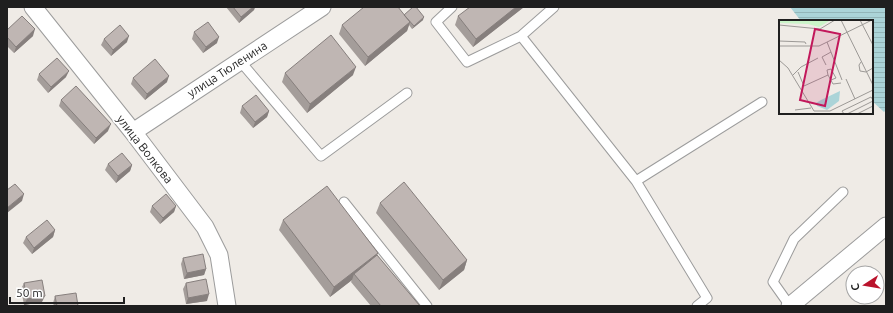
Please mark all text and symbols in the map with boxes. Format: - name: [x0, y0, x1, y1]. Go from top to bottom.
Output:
- inset map: [779, 20, 873, 114]
- street label: улица Тюленина: [185, 38, 269, 100]
- street label: улица Волкова: [114, 112, 176, 186]
- north arrow: [845, 265, 885, 305]
- scale bar: [10, 279, 124, 305]
- text: С: [849, 282, 862, 292]
- text: 50 m: [16, 286, 43, 299]

